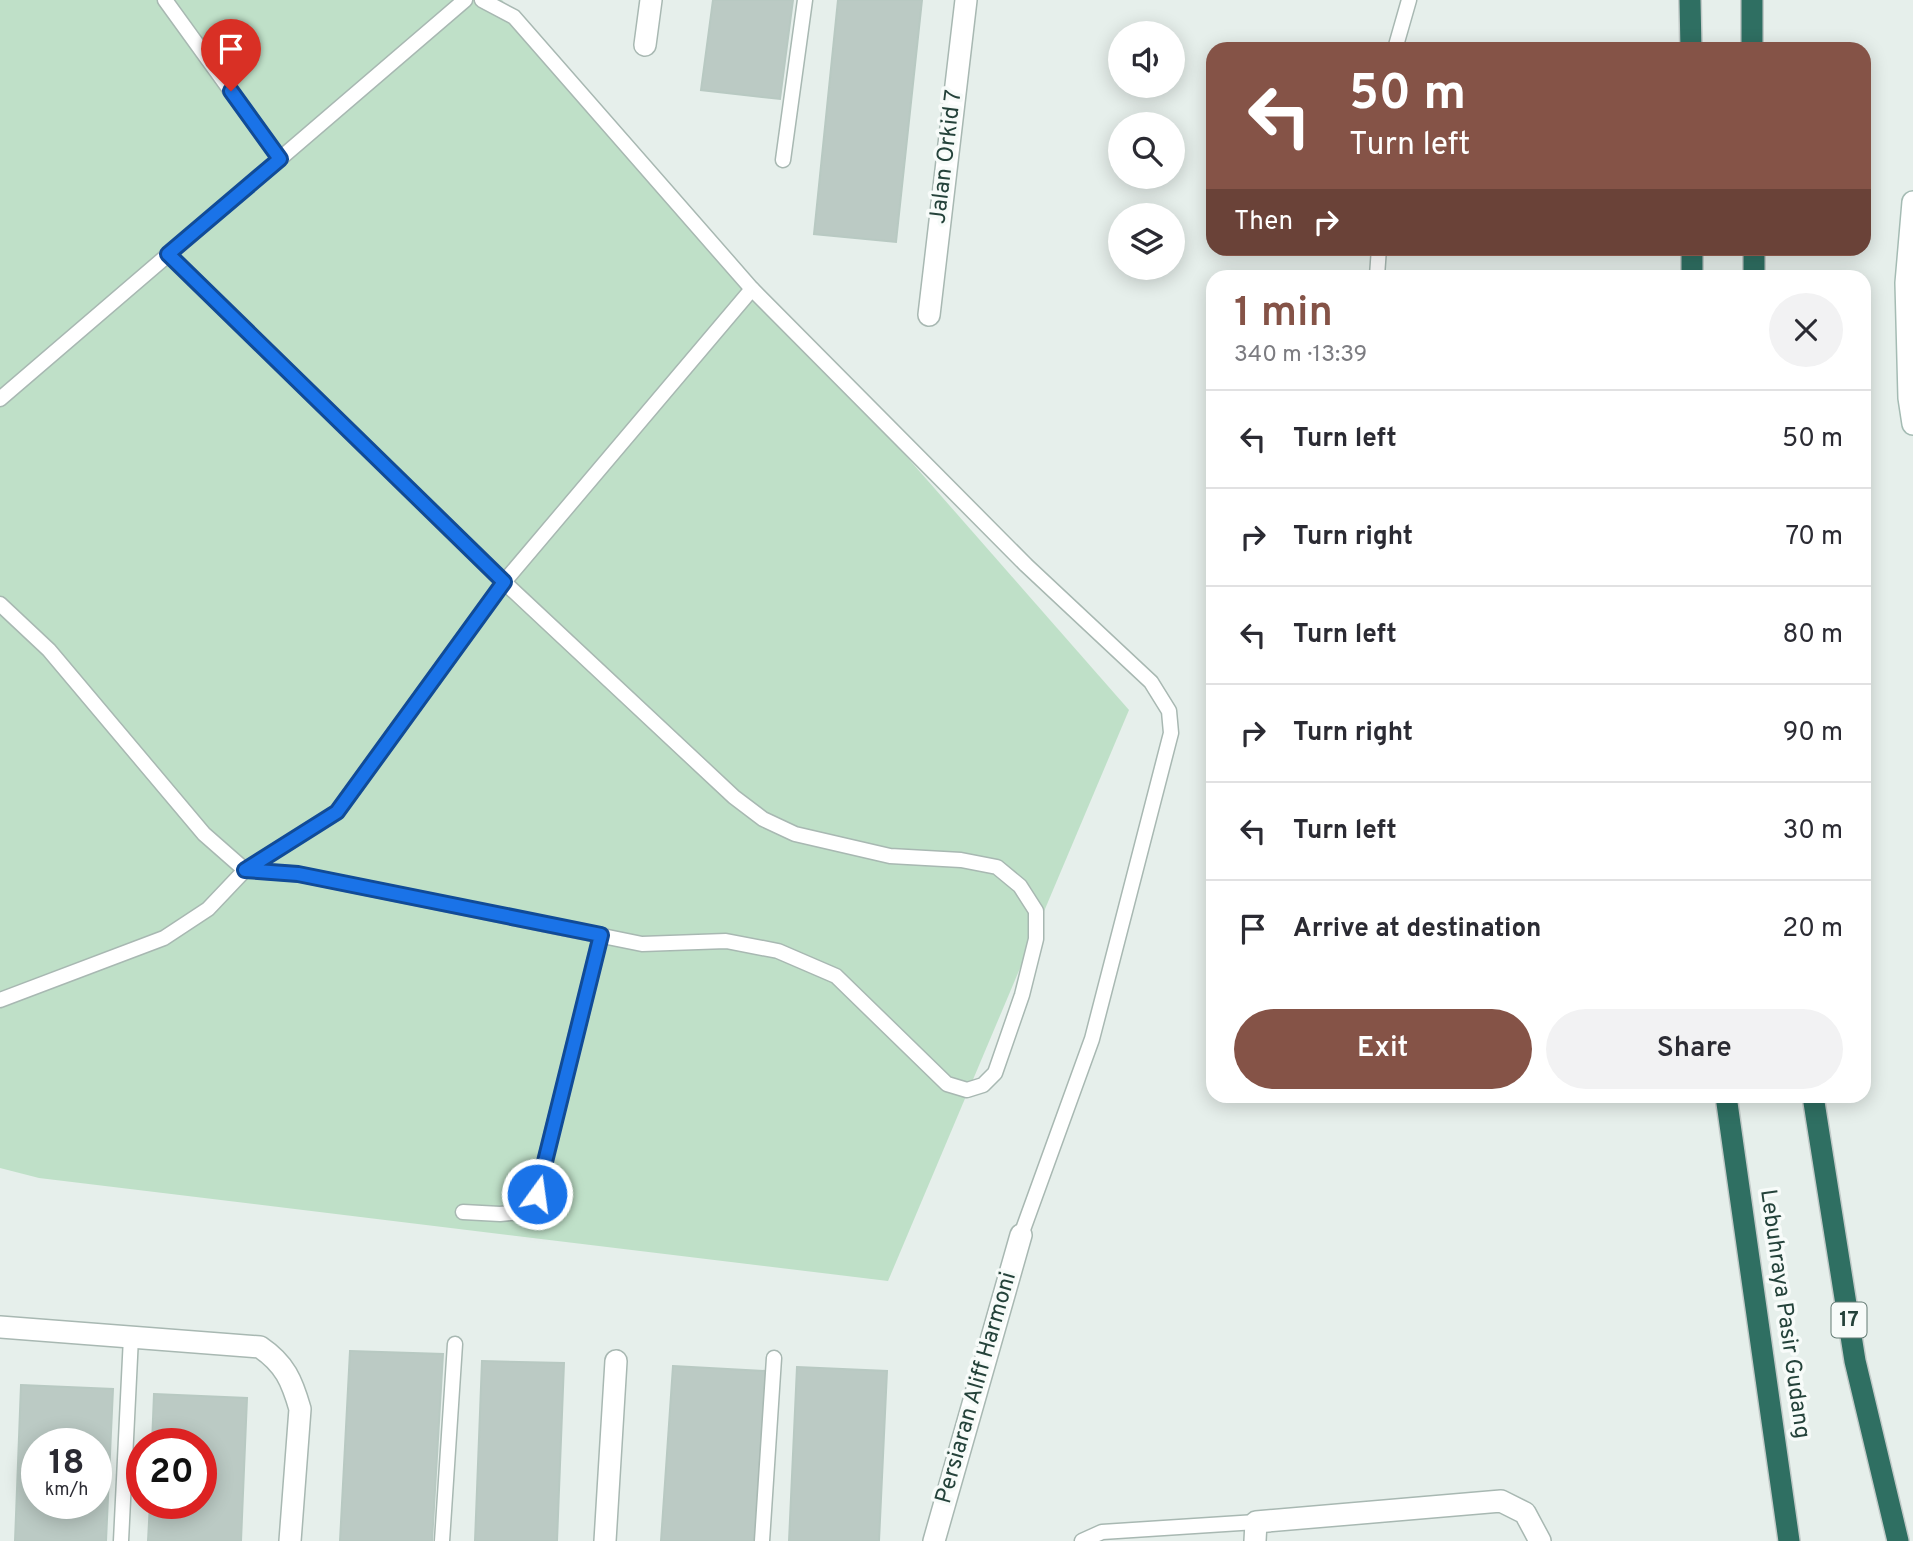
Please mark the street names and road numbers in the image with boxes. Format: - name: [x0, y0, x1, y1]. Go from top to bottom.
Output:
- street label: Jalan Orkid 7: [924, 88, 970, 226]
- street label: Lebuhraya Pasir Gudang: [1752, 1187, 1816, 1441]
- street label: Persiaran Aliff Harmoni: [930, 1269, 1024, 1507]
- road number: 17: [1832, 1302, 1867, 1338]

